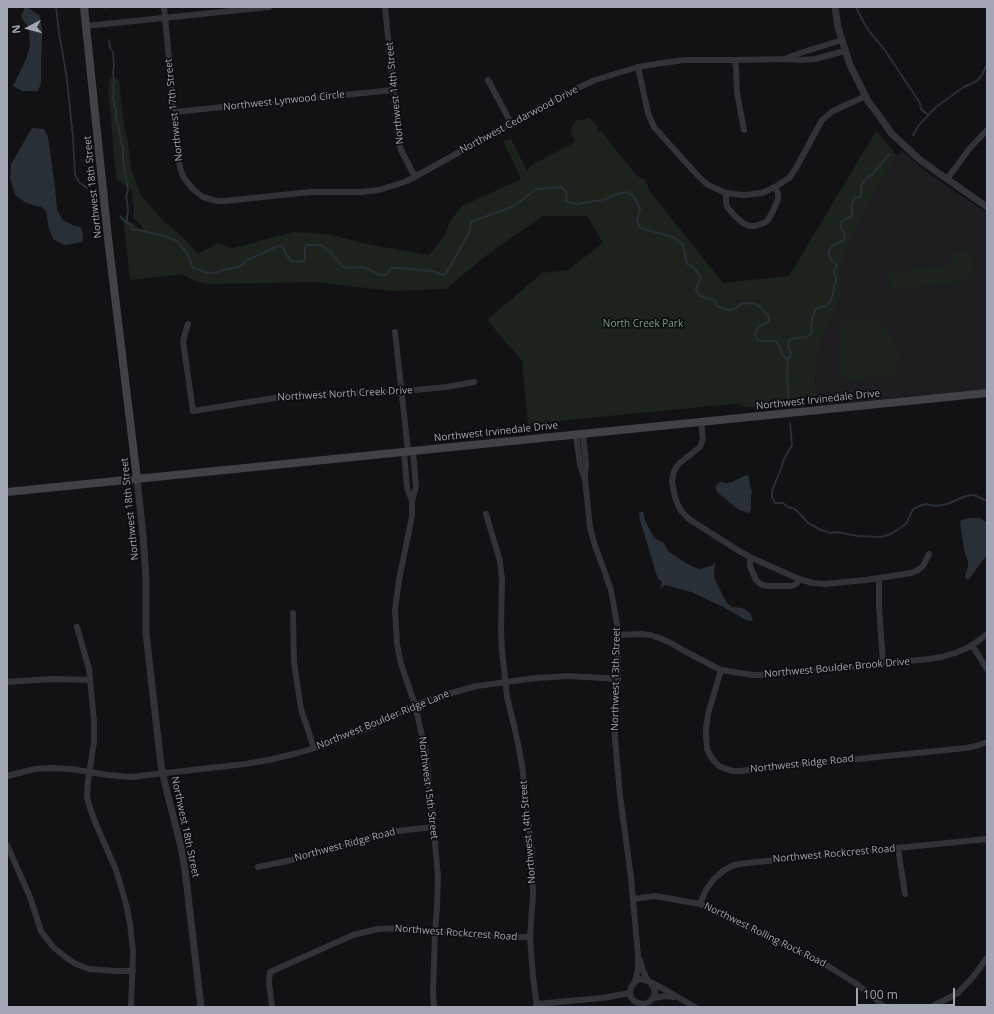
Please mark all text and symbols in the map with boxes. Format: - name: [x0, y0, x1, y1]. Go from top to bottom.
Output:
- north arrow: [8, 8, 48, 48]
- text: N: [8, 24, 23, 35]
- street label: Northwest 14th Street: [384, 41, 406, 145]
- street label: Northwest 17th Street: [163, 58, 185, 162]
- street label: Northwest Cedarwood Drive: [458, 84, 580, 156]
- street label: Northwest Lynwood Circle: [223, 89, 345, 113]
- street label: Northwest 18th Street: [82, 135, 104, 239]
- park label: North Creek Park: [603, 318, 683, 330]
- street label: Northwest North Creek Drive: [277, 384, 413, 404]
- street label: Northwest Irvinedale Drive: [755, 388, 881, 412]
- street label: Northwest Irvinedale Drive: [433, 420, 559, 444]
- street label: Northwest 18th Street: [119, 457, 141, 561]
- street label: Northwest 13th Street: [609, 627, 623, 731]
- street label: Northwest Boulder Brook Drive: [764, 656, 910, 680]
- street label: Northwest Boulder Ridge Lane: [315, 688, 451, 752]
- street label: Northwest 15th Street: [416, 736, 440, 840]
- street label: Northwest Ridge Road: [750, 753, 854, 775]
- street label: Northwest 18th Street: [168, 775, 202, 879]
- street label: Northwest 14th Street: [518, 780, 538, 884]
- street label: Northwest Ridge Road: [293, 826, 397, 864]
- street label: Northwest Rockcrest Road: [772, 843, 896, 865]
- street label: Northwest Rolling Rock Road: [702, 900, 828, 970]
- street label: Northwest Rockcrest Road: [394, 923, 518, 943]
- scale bar: [858, 980, 957, 1006]
- text: 100 m: [863, 986, 898, 1003]

